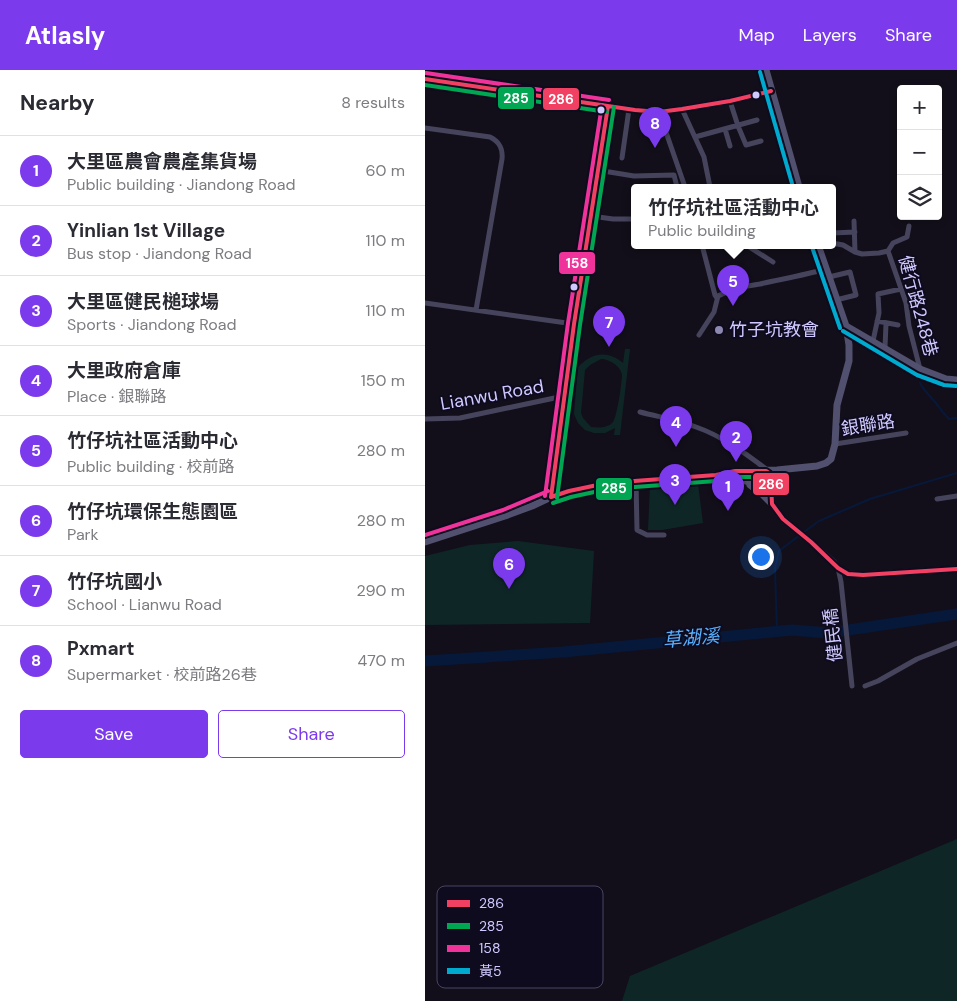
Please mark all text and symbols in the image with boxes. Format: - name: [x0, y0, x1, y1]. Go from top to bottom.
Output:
- text: Atlasly: [25, 20, 105, 51]
- text: Map: [739, 23, 775, 47]
- text: Layers: [803, 23, 857, 47]
- text: Share: [885, 23, 932, 47]
- map controls: [897, 85, 942, 220]
- button: +: [897, 85, 942, 130]
- line badge: 285: [497, 86, 535, 110]
- line badge: 286: [542, 87, 580, 111]
- text: Nearby: [20, 89, 94, 117]
- text: 285: [503, 89, 529, 107]
- text: 286: [548, 90, 574, 108]
- unlabelled marker: [751, 90, 761, 100]
- text: 8 results: [341, 92, 405, 113]
- unlabelled marker: [596, 105, 606, 115]
- pin: 8: [639, 107, 671, 148]
- button: −: [897, 130, 942, 175]
- text: 大里區農會農產集貨場: [67, 149, 257, 174]
- text: 1: [33, 160, 39, 181]
- text: 60 m: [365, 160, 405, 181]
- text: Public building · Jiandong Road: [67, 174, 295, 195]
- button: layers: [897, 175, 942, 220]
- popup: [631, 184, 836, 249]
- text: 竹仔坑社區活動中心: [648, 195, 819, 220]
- text: Yinlian 1st Village: [67, 218, 225, 243]
- text: Public building: [648, 220, 756, 241]
- text: 2: [31, 230, 41, 251]
- text: 110 m: [366, 230, 405, 251]
- text: Bus stop · Jiandong Road: [67, 243, 252, 264]
- line badge: 158: [558, 251, 596, 275]
- street label: 健行路248巷: [893, 253, 943, 359]
- text: 158: [566, 254, 588, 272]
- pin: 5: [717, 265, 749, 306]
- unlabelled marker: [569, 282, 579, 292]
- text: 大里區健民槌球場: [67, 289, 219, 314]
- text: 3: [31, 300, 41, 321]
- text: 110 m: [366, 300, 405, 321]
- pin: 7: [593, 306, 625, 347]
- text: Sports · Jiandong Road: [67, 314, 237, 335]
- place label: 竹子坑教會: [729, 318, 819, 342]
- marker: 竹子坑教會: [713, 324, 725, 336]
- text: 大里政府倉庫: [67, 358, 181, 383]
- text: 4: [31, 370, 41, 391]
- text: 150 m: [361, 370, 405, 391]
- street label: Lianwu Road: [438, 374, 546, 416]
- text: Place · 銀聯路: [67, 386, 166, 407]
- pin: 4: [660, 406, 692, 447]
- street label: 銀聯路: [839, 409, 897, 441]
- pin: 2: [720, 421, 752, 462]
- text: 竹仔坑社區活動中心: [67, 428, 238, 453]
- text: 5: [31, 440, 41, 461]
- text: 280 m: [357, 440, 405, 461]
- text: Public building · 校前路: [67, 456, 235, 477]
- pin: 3: [659, 464, 691, 505]
- pin: 1: [712, 470, 744, 511]
- line badge: 286: [752, 472, 790, 496]
- text: 286: [758, 475, 784, 493]
- line badge: 285: [595, 477, 633, 501]
- text: 285: [601, 479, 627, 497]
- text: 竹仔坑環保生態園區: [67, 499, 238, 524]
- text: 6: [31, 510, 41, 531]
- text: 280 m: [357, 510, 405, 531]
- text: Park: [67, 524, 99, 545]
- your location: [748, 544, 774, 570]
- pin: 6: [493, 548, 525, 589]
- text: 竹仔坑國小: [67, 569, 162, 594]
- text: 7: [32, 580, 40, 601]
- text: 290 m: [356, 580, 405, 601]
- text: School · Lianwu Road: [67, 594, 222, 615]
- street label: 健民橋: [818, 607, 848, 663]
- water label: 草湖溪: [662, 623, 723, 653]
- text: Pxmart: [67, 636, 135, 661]
- text: 8: [31, 650, 41, 671]
- text: 470 m: [358, 650, 405, 671]
- text: Supermarket · 校前路26巷: [67, 664, 257, 685]
- button: Save: [20, 710, 208, 758]
- button: Share: [218, 710, 405, 758]
- legend: [437, 886, 603, 988]
- text: 286: [479, 894, 504, 912]
- text: 285: [479, 917, 504, 935]
- text: 158: [479, 939, 500, 957]
- text: 黃5: [479, 962, 502, 980]

